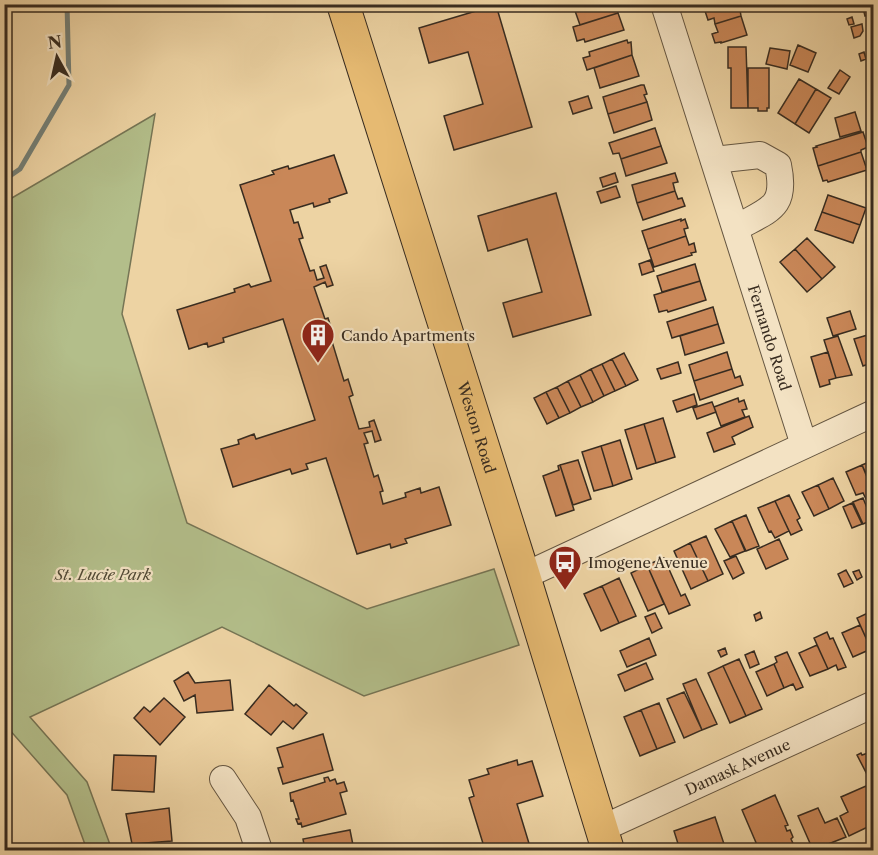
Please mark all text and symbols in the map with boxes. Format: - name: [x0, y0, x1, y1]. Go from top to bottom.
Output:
- north arrow: [27, 27, 87, 87]
- text: N: [47, 31, 63, 53]
- street label: Fernando Road: [744, 282, 796, 393]
- building icon: Cando Apartments: [300, 317, 336, 364]
- place label: Cando Apartments: [341, 326, 475, 345]
- street label: Weston Road: [453, 378, 500, 475]
- bus stop icon: Imogene Avenue: [547, 544, 583, 591]
- place label: Imogene Avenue: [588, 553, 708, 572]
- park label: St. Lucie Park: [54, 565, 151, 584]
- street label: Damask Avenue: [682, 734, 793, 799]

